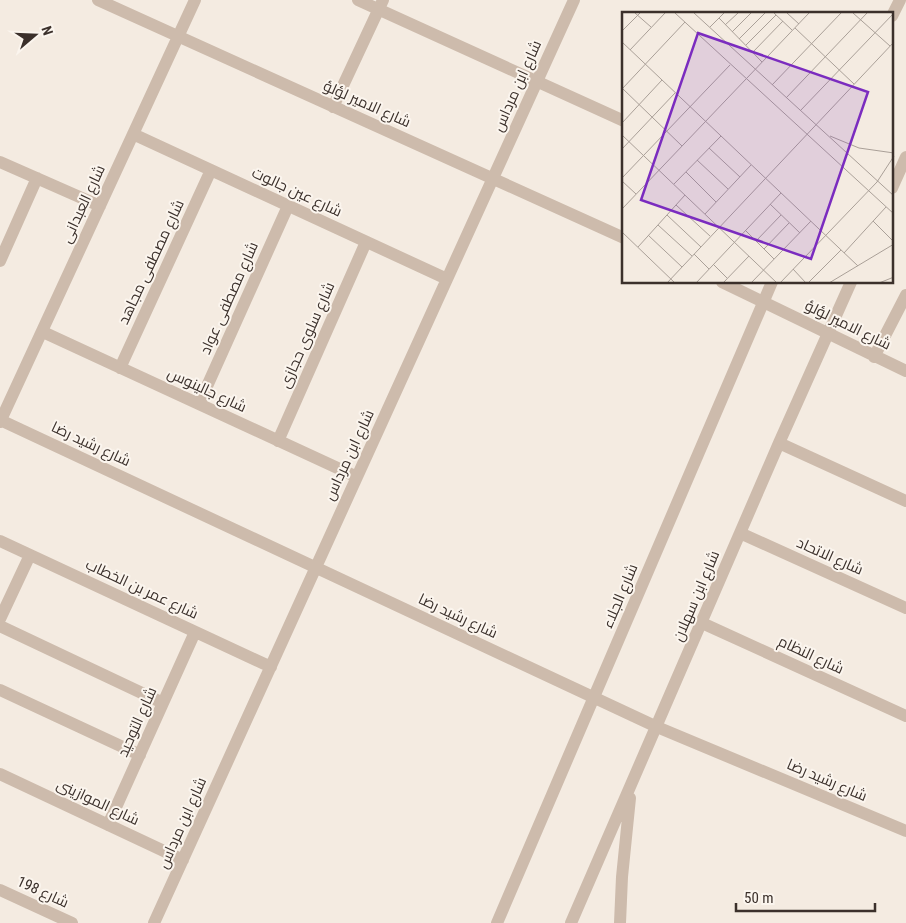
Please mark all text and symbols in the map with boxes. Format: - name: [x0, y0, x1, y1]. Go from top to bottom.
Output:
- north arrow: [10, 10, 60, 60]
- inset map: [622, 12, 894, 284]
- text: N: [38, 24, 56, 37]
- street label: شارع ابن مرداس: [489, 38, 547, 135]
- street label: شارع الامير لؤلؤ: [320, 77, 413, 133]
- street label: شارع العبدانى: [57, 162, 111, 247]
- street label: شارع عين جالوت: [248, 163, 345, 222]
- street label: شارع مصطفى مجاهد: [114, 197, 190, 328]
- street label: شارع مصطفى عواد: [196, 239, 264, 358]
- street label: شارع سلوى حجازى: [276, 279, 340, 392]
- street label: شارع الامير لؤلؤ: [801, 296, 894, 355]
- street label: شارع جالينوس: [164, 364, 249, 418]
- street label: شارع ابن مرداس: [320, 407, 380, 504]
- street label: شارع رشيد رضا: [48, 418, 134, 472]
- street label: شارع الاتحاد: [793, 533, 866, 580]
- street label: شارع ابن سهلان: [669, 548, 725, 645]
- street label: شارع عمر بن الخطاب: [82, 555, 201, 625]
- street label: شارع الجلاء: [598, 561, 643, 632]
- street label: شارع رشيد رضا: [415, 590, 501, 644]
- street label: شارع النظام: [775, 632, 847, 680]
- street label: شارع التوحيد: [114, 684, 162, 761]
- street label: شارع رشيد رضا: [783, 755, 870, 807]
- street label: شارع الموازينى: [53, 775, 142, 831]
- street label: شارع ابن مرداس: [154, 775, 212, 872]
- street label: شارع 198: [14, 872, 72, 914]
- scale bar: [736, 880, 875, 912]
- text: 50 m: [744, 889, 774, 907]

